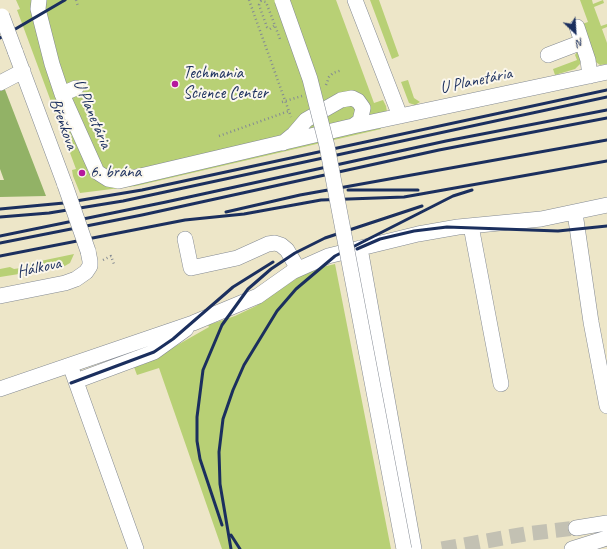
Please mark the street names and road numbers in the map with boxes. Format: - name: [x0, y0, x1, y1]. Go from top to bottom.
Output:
- street label: U Planetária: [438, 63, 514, 99]
- street label: U Planetária: [68, 76, 116, 152]
- street label: Břeňkova: [44, 96, 82, 152]
- street label: Hálkova: [15, 253, 63, 283]

